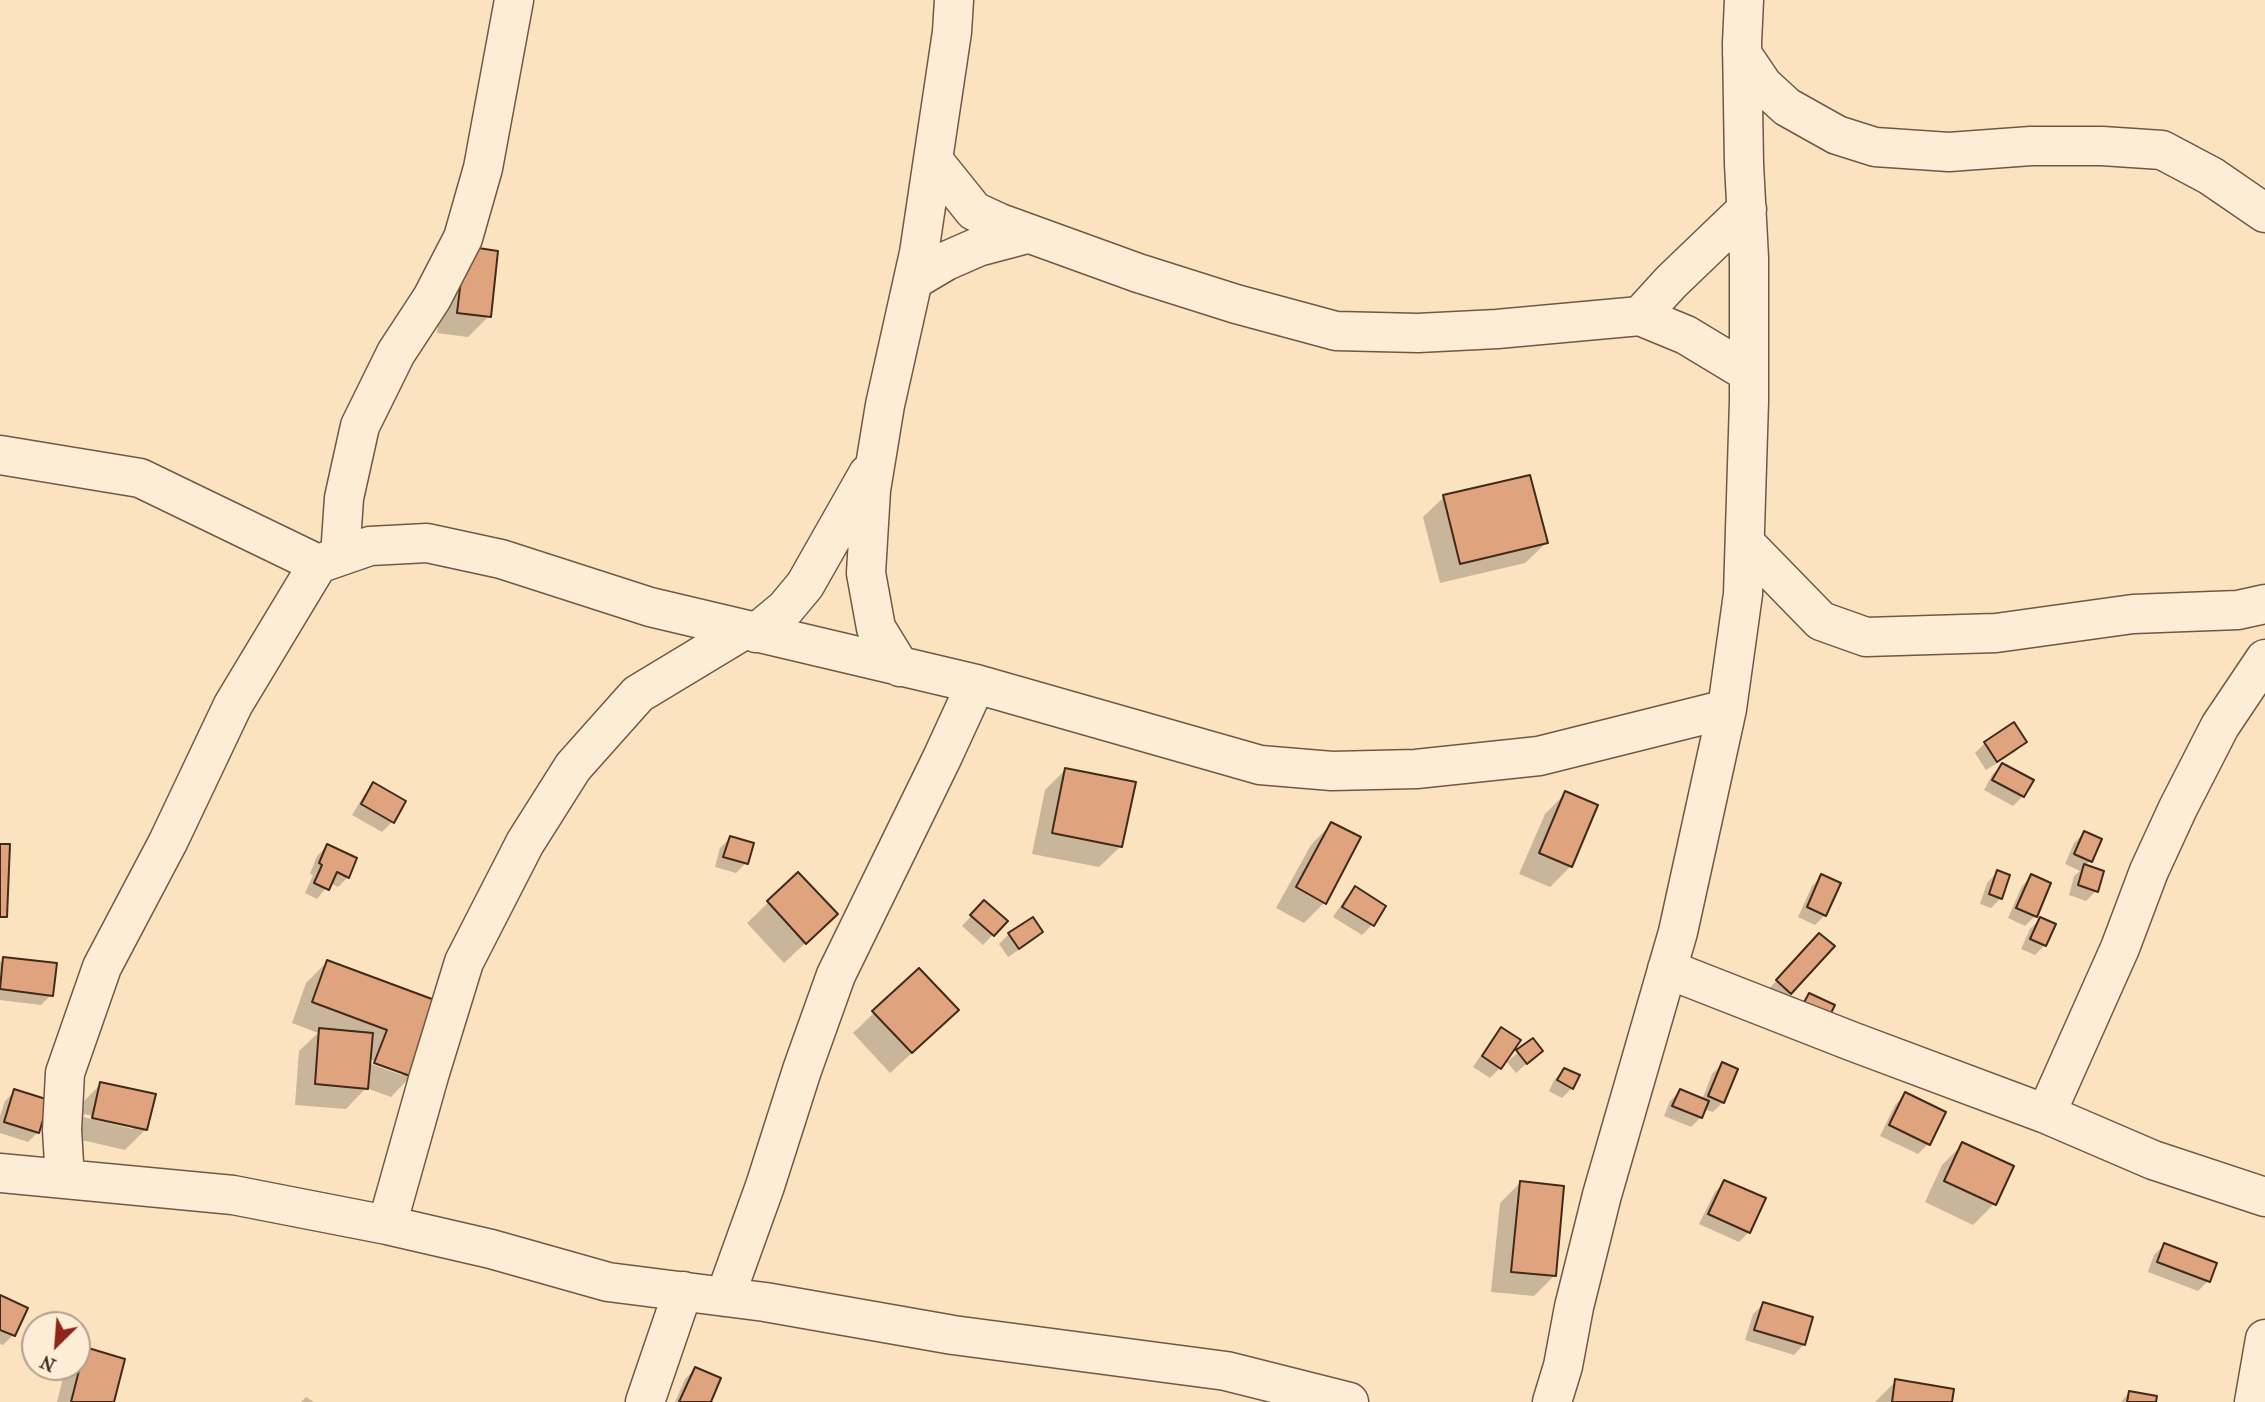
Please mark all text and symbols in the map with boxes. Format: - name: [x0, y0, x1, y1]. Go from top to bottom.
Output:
- north arrow: [21, 1311, 91, 1381]
- text: N: [37, 1350, 59, 1376]

